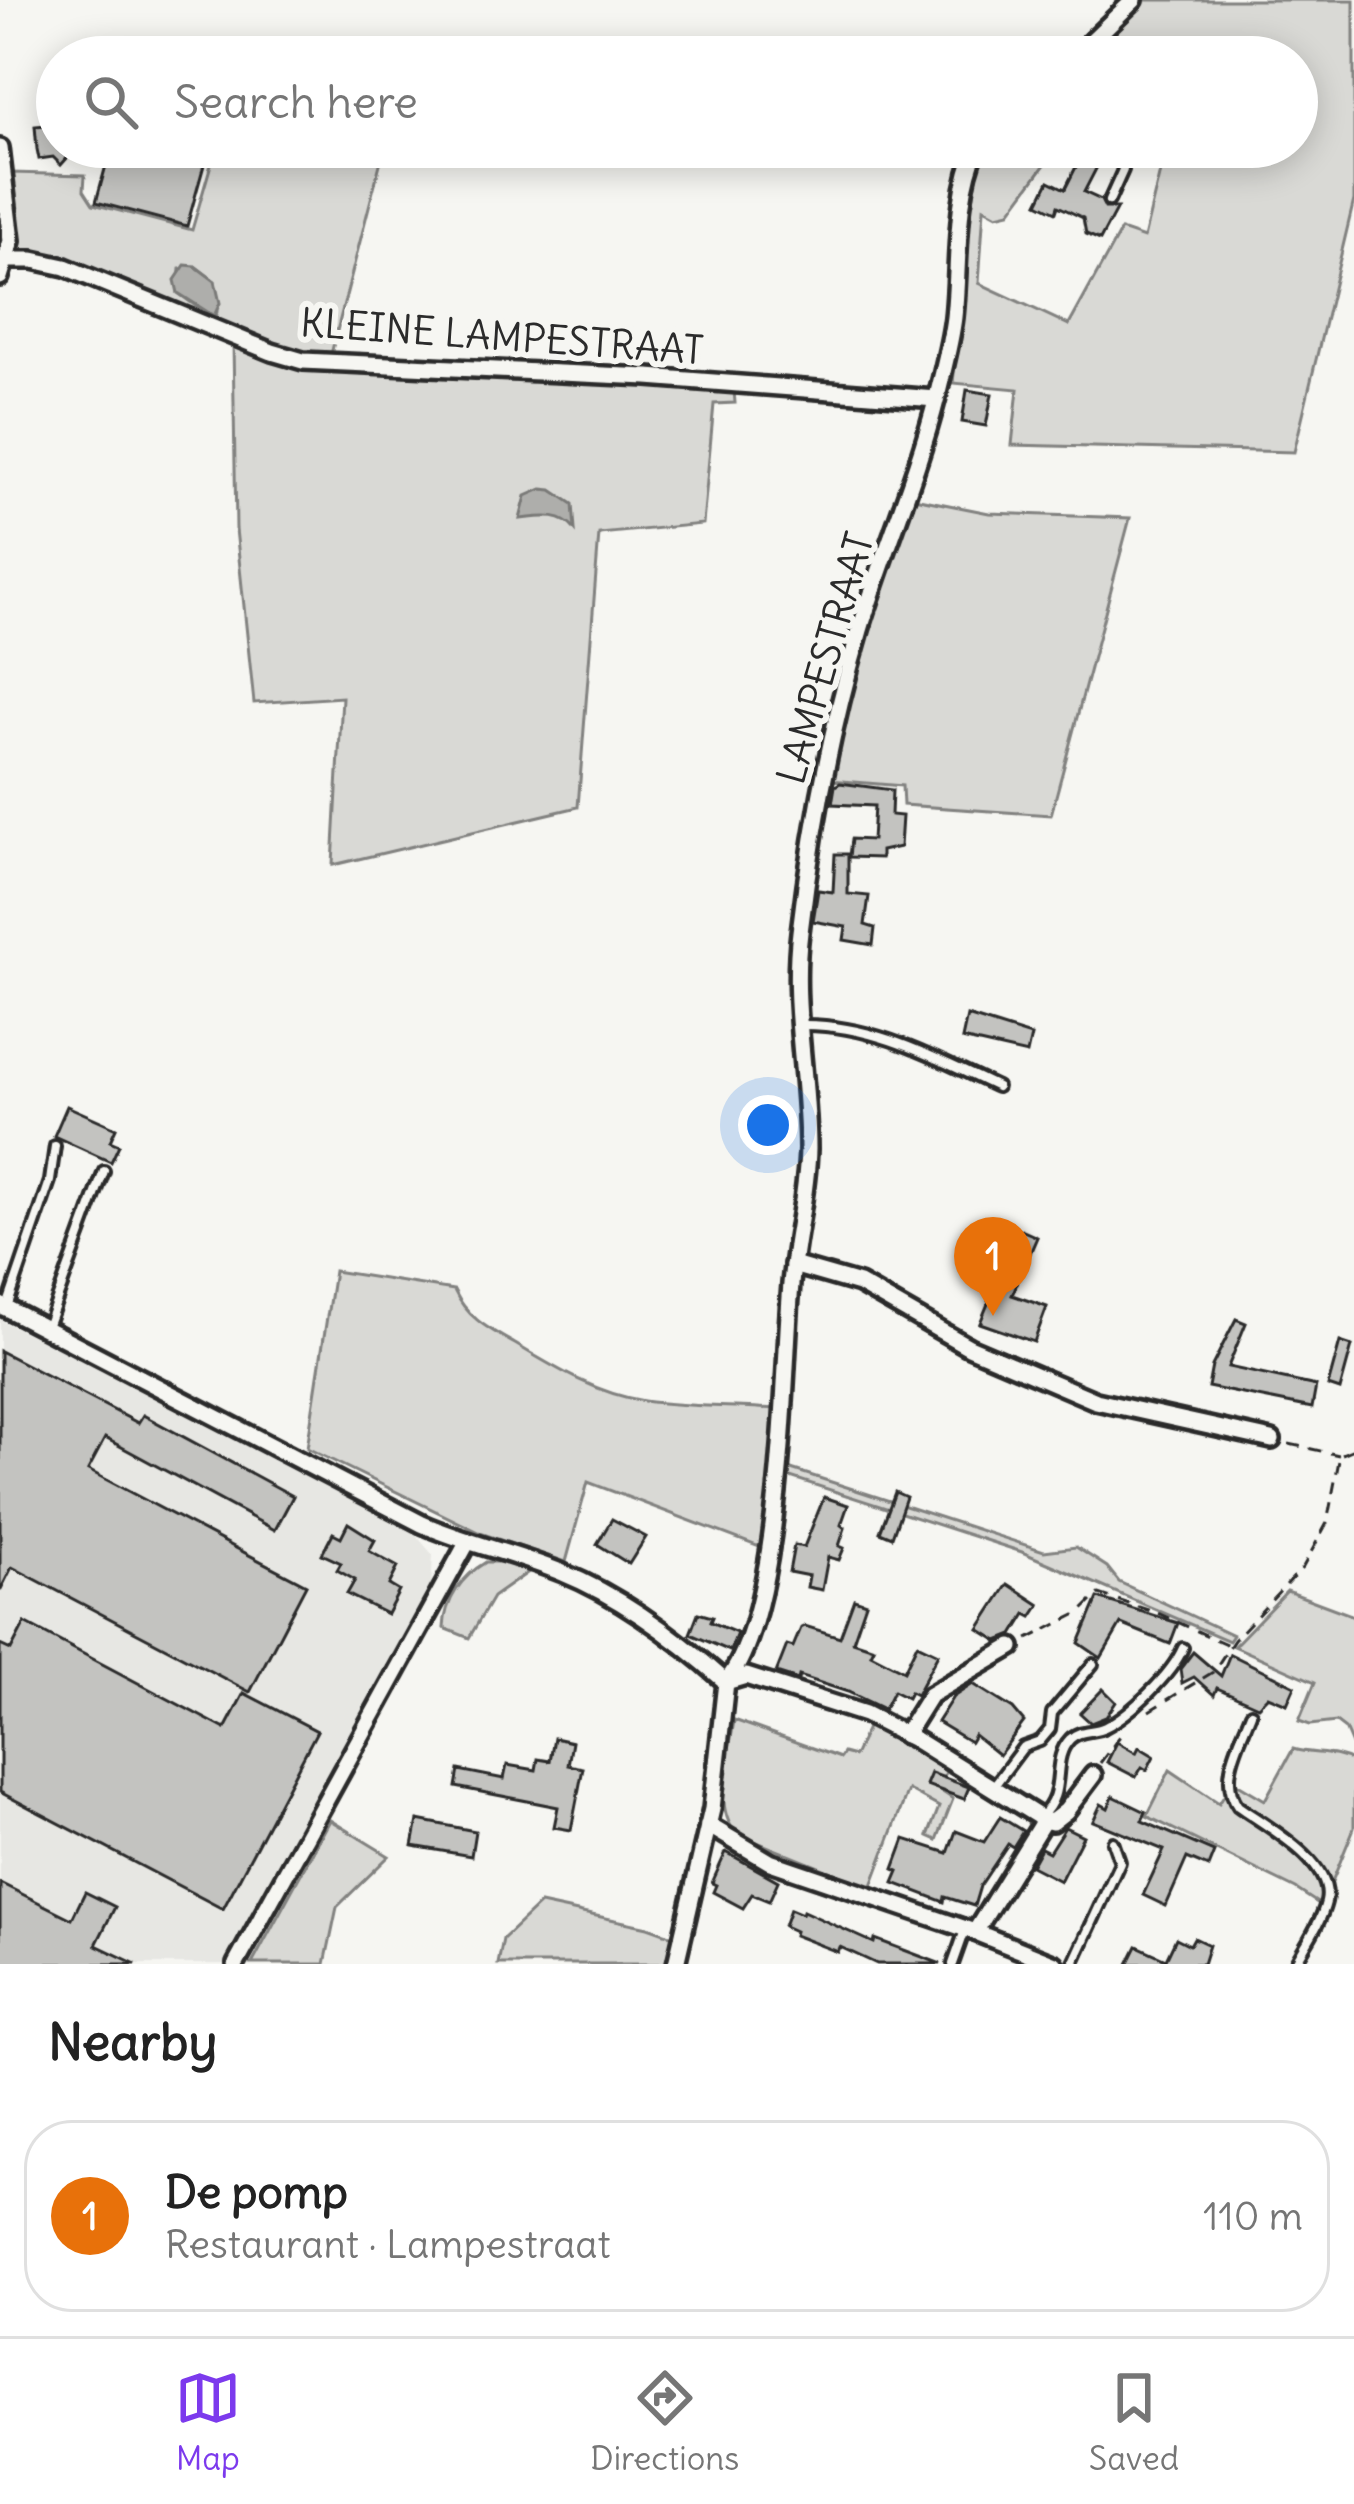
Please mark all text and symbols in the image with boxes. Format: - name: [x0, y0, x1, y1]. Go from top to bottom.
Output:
- search box: [36, 36, 1318, 168]
- icon: search: [78, 69, 144, 135]
- text: Search here: [174, 74, 418, 130]
- street label: KLEINE LAMPESTRAAT: [299, 298, 705, 375]
- street label: LAMPESTRAAT: [766, 527, 885, 790]
- your location: [738, 1095, 798, 1155]
- pin: 1: [954, 1217, 1032, 1316]
- text: Nearby: [48, 2010, 217, 2074]
- text: De pomp: [165, 2164, 348, 2220]
- text: 1: [82, 2192, 98, 2241]
- text: 110 m: [1203, 2192, 1303, 2241]
- text: Restaurant · Lampestraat: [165, 2220, 611, 2269]
- tab: Map: [175, 2365, 241, 2479]
- tab: Directions: [590, 2365, 739, 2479]
- tab: Saved: [1089, 2365, 1179, 2479]

